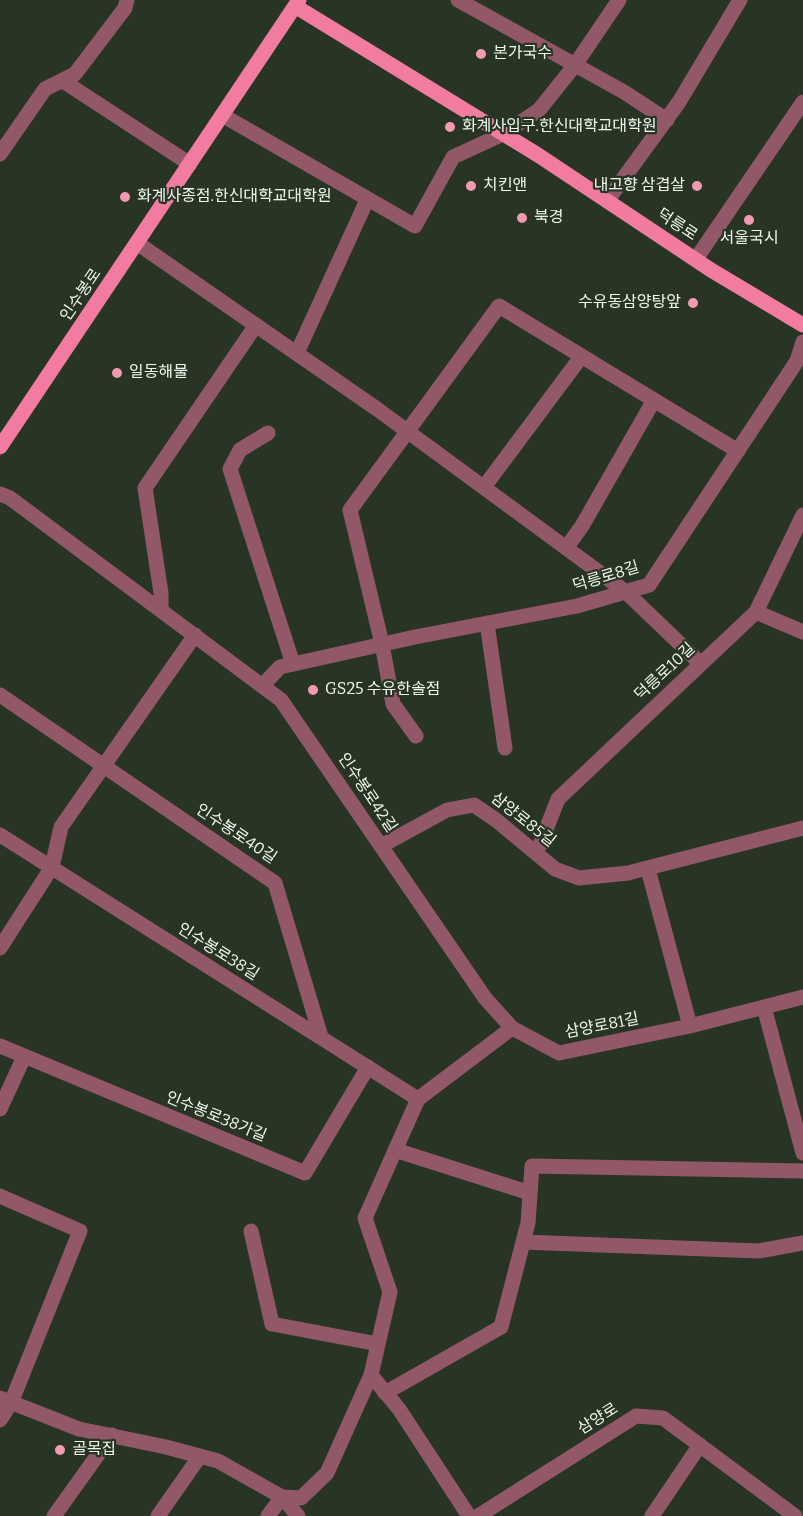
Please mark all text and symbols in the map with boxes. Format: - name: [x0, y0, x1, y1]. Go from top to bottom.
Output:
- place label: 본가국수: [493, 44, 552, 64]
- marker: 본가국수: [474, 47, 488, 61]
- place label: 화계사입구.한신대학교대학원: [462, 117, 657, 137]
- marker: 화계사입구.한신대학교대학원: [443, 120, 457, 134]
- place label: 치킨앤: [483, 176, 527, 196]
- place label: 내고향 삼겹살: [593, 176, 685, 196]
- marker: 치킨앤: [464, 179, 478, 193]
- marker: 내고향 삼겹살: [690, 179, 704, 193]
- place label: 화계사종점.한신대학교대학원: [137, 187, 332, 207]
- marker: 화계사종점.한신대학교대학원: [118, 190, 132, 204]
- street label: 덕릉로: [653, 205, 701, 245]
- place label: 북경: [534, 208, 563, 228]
- marker: 북경: [515, 211, 529, 225]
- marker: 서울국시: [742, 213, 756, 227]
- place label: 서울국시: [720, 229, 778, 249]
- street label: 인수봉로: [57, 265, 105, 325]
- place label: 수유동삼양탕앞: [578, 293, 681, 313]
- marker: 수유동삼양탕앞: [686, 296, 700, 310]
- place label: 일동해물: [129, 363, 188, 383]
- marker: 일동해물: [110, 366, 124, 380]
- street label: 덕릉로8길: [570, 558, 642, 596]
- street label: 덕릉로10길: [631, 639, 699, 705]
- place label: GS25 수유한솔점: [325, 680, 440, 700]
- marker: GS25 수유한솔점: [306, 683, 320, 697]
- street label: 인수봉로42길: [333, 750, 401, 836]
- street label: 삼양로85길: [487, 789, 559, 851]
- street label: 인수봉로40길: [192, 800, 280, 868]
- street label: 인수봉로38길: [174, 919, 262, 985]
- street label: 삼양로81길: [563, 1009, 641, 1043]
- street label: 인수봉로38가길: [163, 1088, 269, 1146]
- street label: 삼양로: [574, 1399, 622, 1439]
- place label: 골목집: [72, 1440, 116, 1460]
- marker: 골목집: [53, 1443, 67, 1457]

